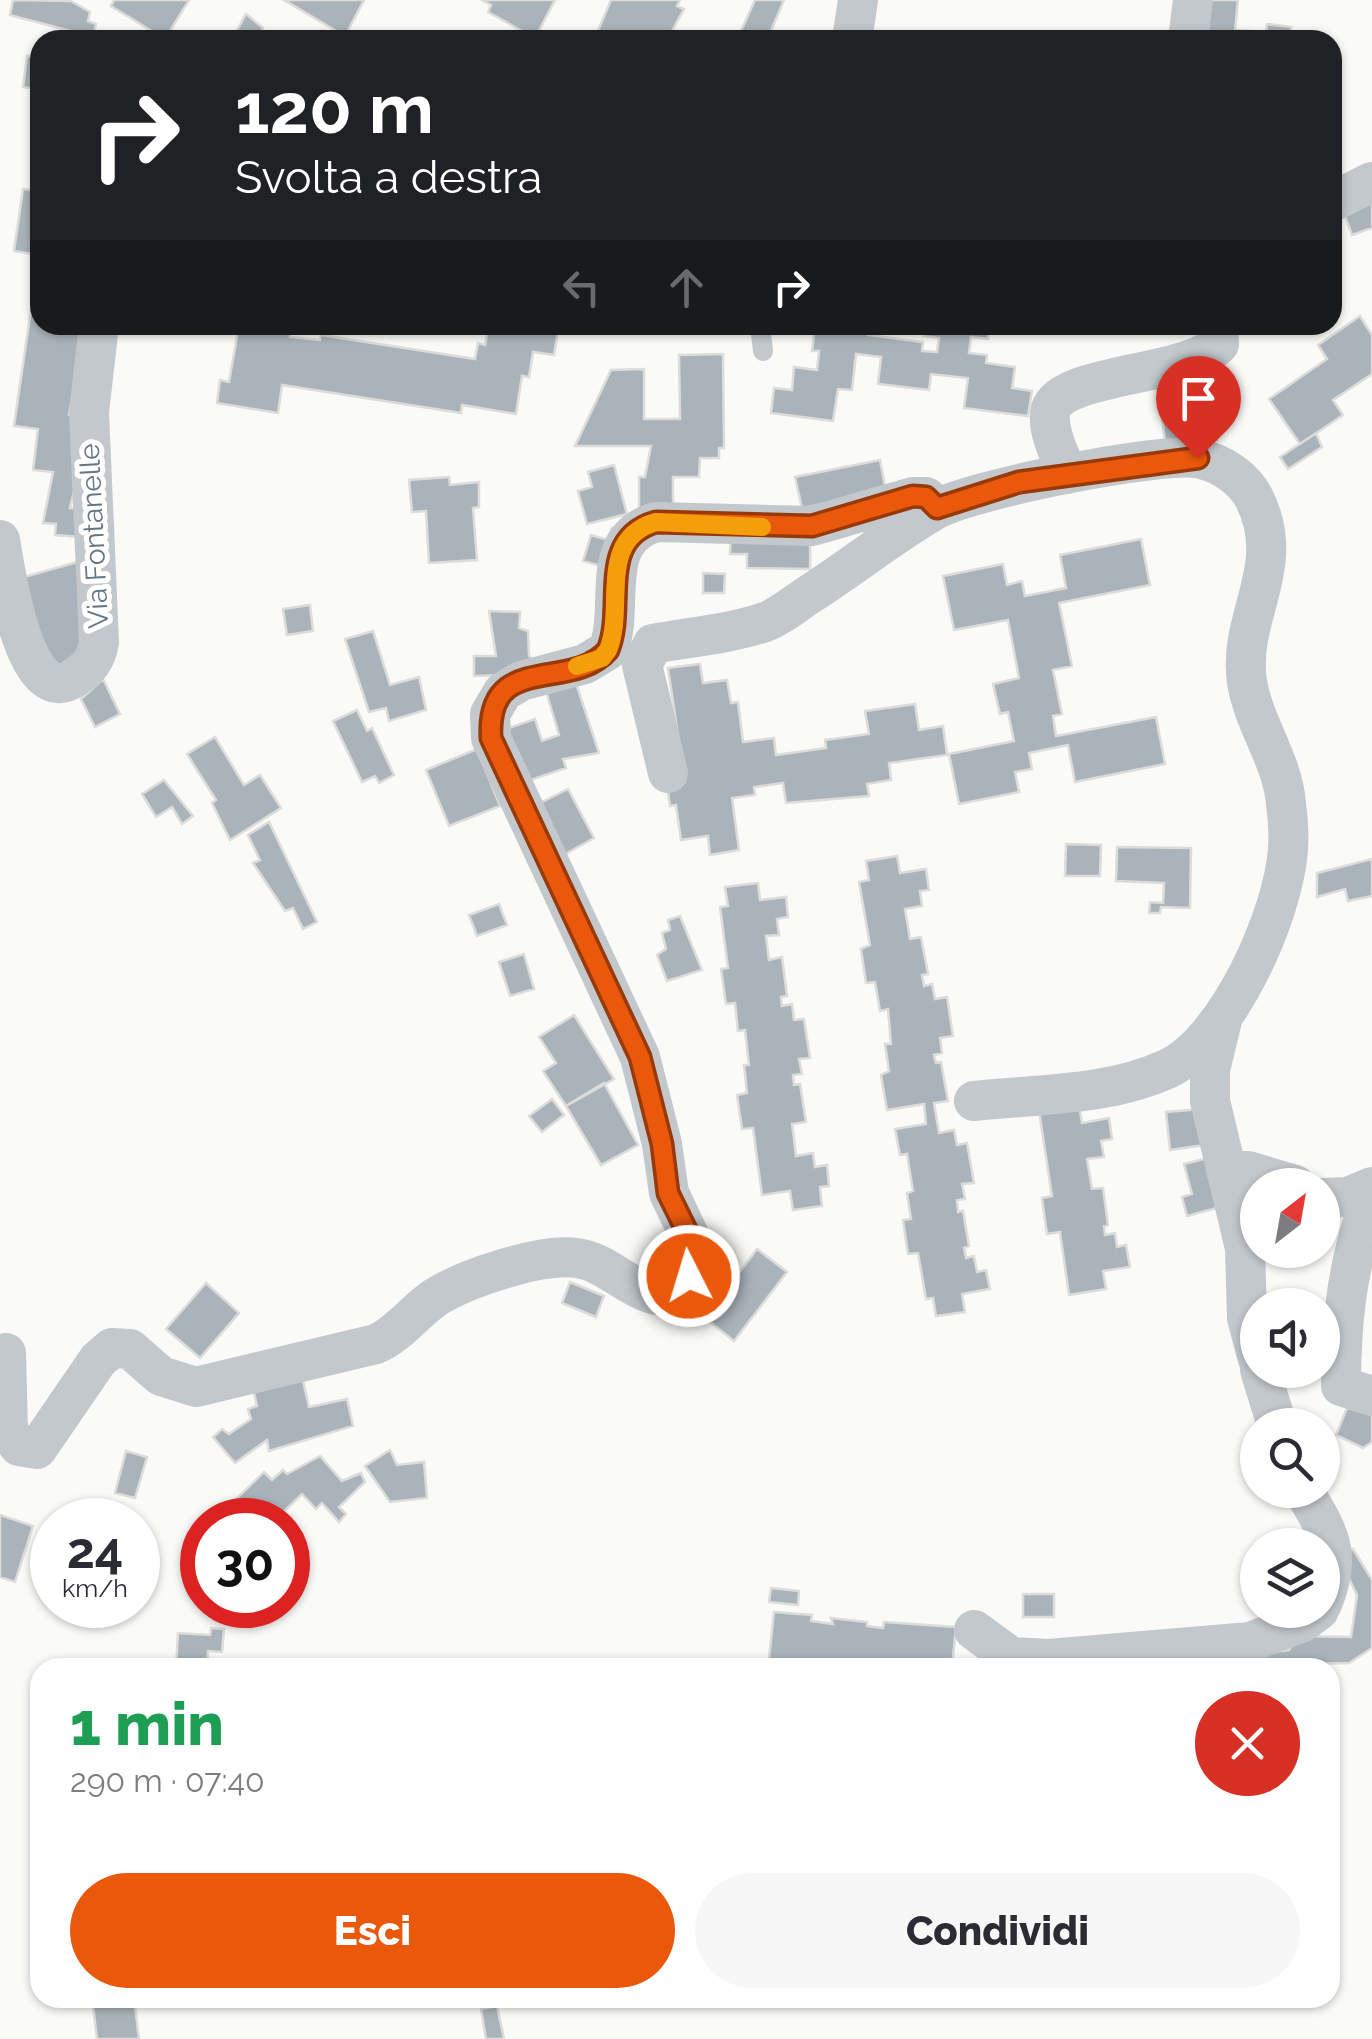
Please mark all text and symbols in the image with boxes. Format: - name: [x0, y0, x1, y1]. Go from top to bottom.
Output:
- text: 120 m: [235, 67, 434, 149]
- icon: right: [70, 70, 200, 200]
- text: Svolta a destra: [235, 151, 542, 204]
- icon: left: [554, 260, 609, 315]
- icon: ahead: [659, 260, 714, 315]
- icon: right: [764, 260, 819, 315]
- pin: [1156, 356, 1241, 459]
- icon: arrive: [1171, 371, 1226, 426]
- street label: Via Fontanelle: [73, 443, 115, 629]
- north arrow: [1240, 1168, 1340, 1268]
- map controls: [1240, 1168, 1340, 1628]
- position arrow: [637, 1224, 741, 1328]
- button: sound: [1240, 1288, 1340, 1388]
- button: search: [1240, 1408, 1340, 1508]
- speed limit sign: 30: [180, 1498, 310, 1628]
- text: 24: [67, 1521, 123, 1580]
- button: layers: [1240, 1528, 1340, 1628]
- text: km/h: [62, 1573, 128, 1603]
- text: 1 min: [70, 1689, 224, 1759]
- button: close: [1195, 1691, 1300, 1796]
- text: 290 m · 07:40: [70, 1762, 265, 1799]
- button: Esci: [70, 1873, 675, 1988]
- button: Condividi: [695, 1873, 1300, 1988]

